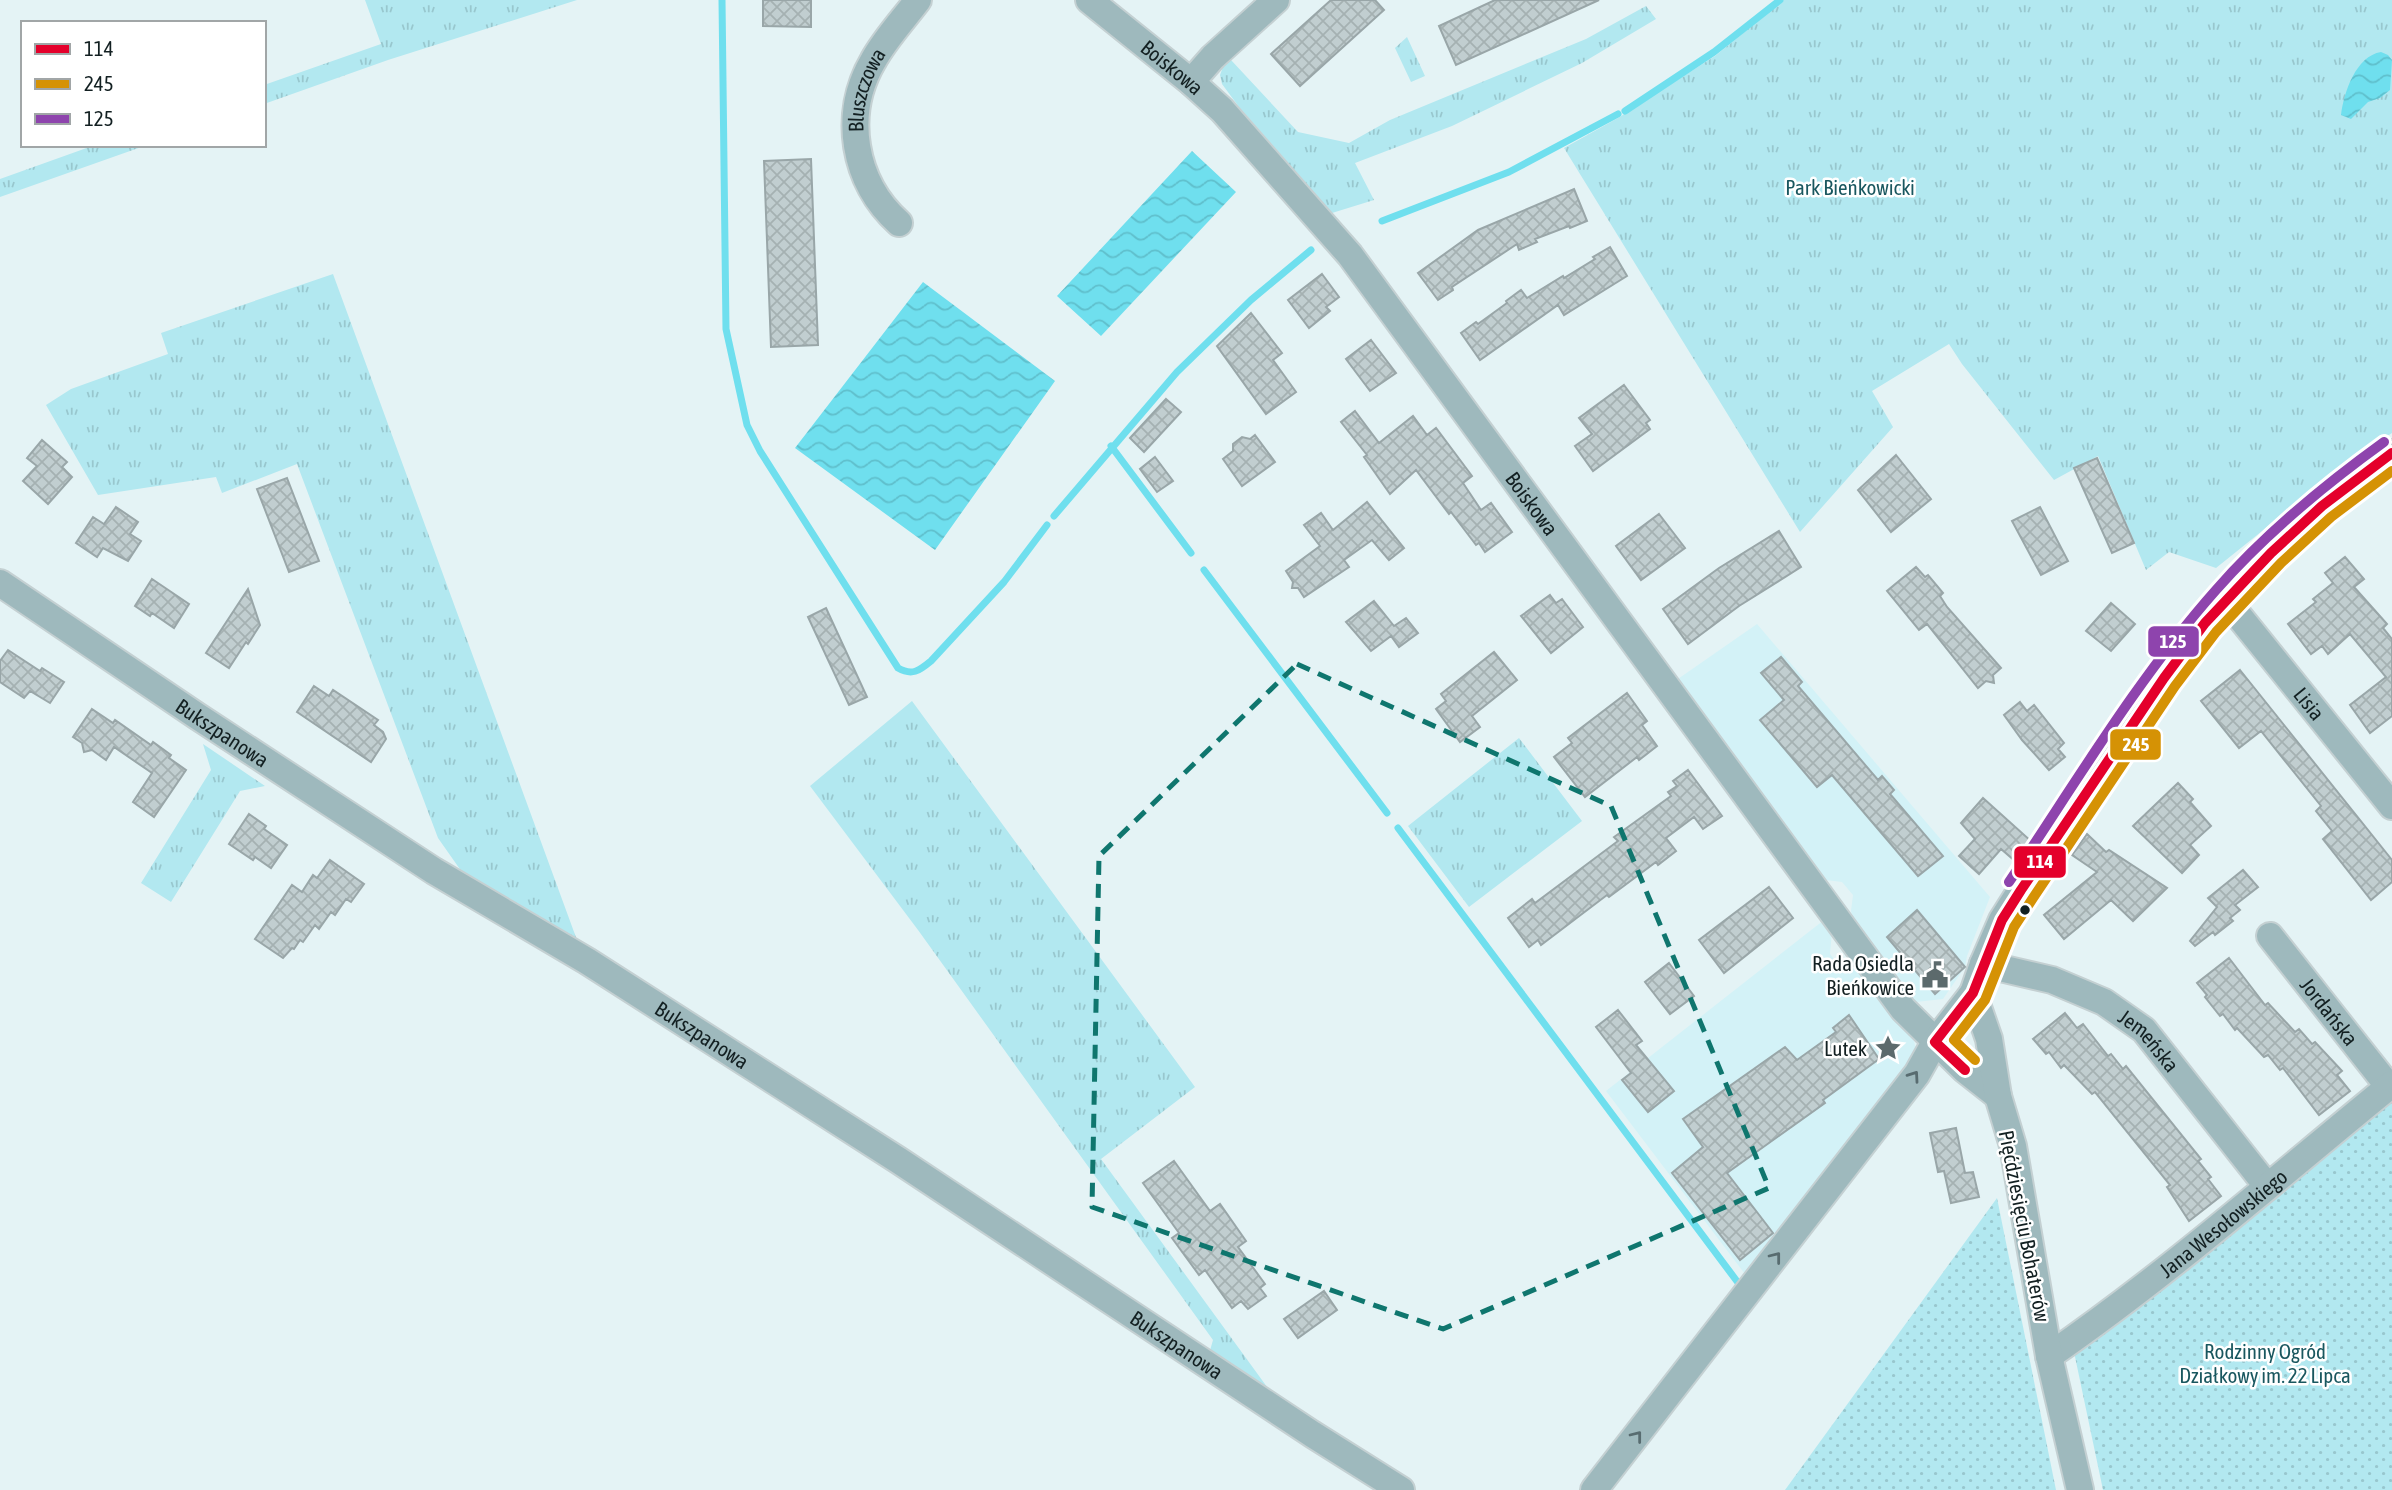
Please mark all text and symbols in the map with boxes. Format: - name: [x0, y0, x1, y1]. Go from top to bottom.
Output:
- legend: [21, 21, 266, 147]
- street label: Boiskowa: [1137, 35, 1208, 99]
- text: 114: [84, 36, 114, 60]
- street label: Bluszczowa: [843, 43, 890, 132]
- text: 245: [84, 71, 114, 95]
- text: 125: [84, 106, 114, 130]
- park label: Park Bieńkowicki: [1785, 175, 1915, 199]
- street label: Boiskowa: [1501, 467, 1563, 540]
- line badge: 125: [2147, 625, 2200, 658]
- text: 125: [2160, 630, 2186, 652]
- street label: Lisia: [2289, 682, 2330, 725]
- street label: Bukszpanowa: [171, 693, 273, 772]
- line badge: 245: [2109, 728, 2162, 761]
- text: 245: [2123, 733, 2149, 755]
- line badge: 114: [2013, 845, 2067, 879]
- text: 114: [2027, 850, 2053, 872]
- unlabelled marker: [2018, 903, 2032, 917]
- place label: Rada Osiedla Bieńkowice: [1812, 951, 1914, 999]
- public building icon: Rada Osiedla Bieńkowice: [1920, 960, 1950, 990]
- street label: Jordańska: [2295, 973, 2363, 1050]
- street label: Bukszpanowa: [651, 996, 753, 1073]
- street label: Jemeńska: [2114, 1004, 2184, 1076]
- place icon: Lutek: [1873, 1033, 1903, 1063]
- place label: Lutek: [1824, 1036, 1867, 1060]
- one-way arrow: [1906, 1071, 1918, 1084]
- street label: Pięćdziesięciu Bohaterów: [1995, 1128, 2055, 1324]
- street label: Jana Wesołowskiego: [2154, 1164, 2292, 1282]
- one-way arrow: [1767, 1252, 1780, 1264]
- street label: Bukszpanowa: [1126, 1305, 1228, 1384]
- park label: Rodzinny Ogród Działkowy im. 22 Lipca: [2179, 1339, 2351, 1387]
- one-way arrow: [1628, 1432, 1641, 1444]

